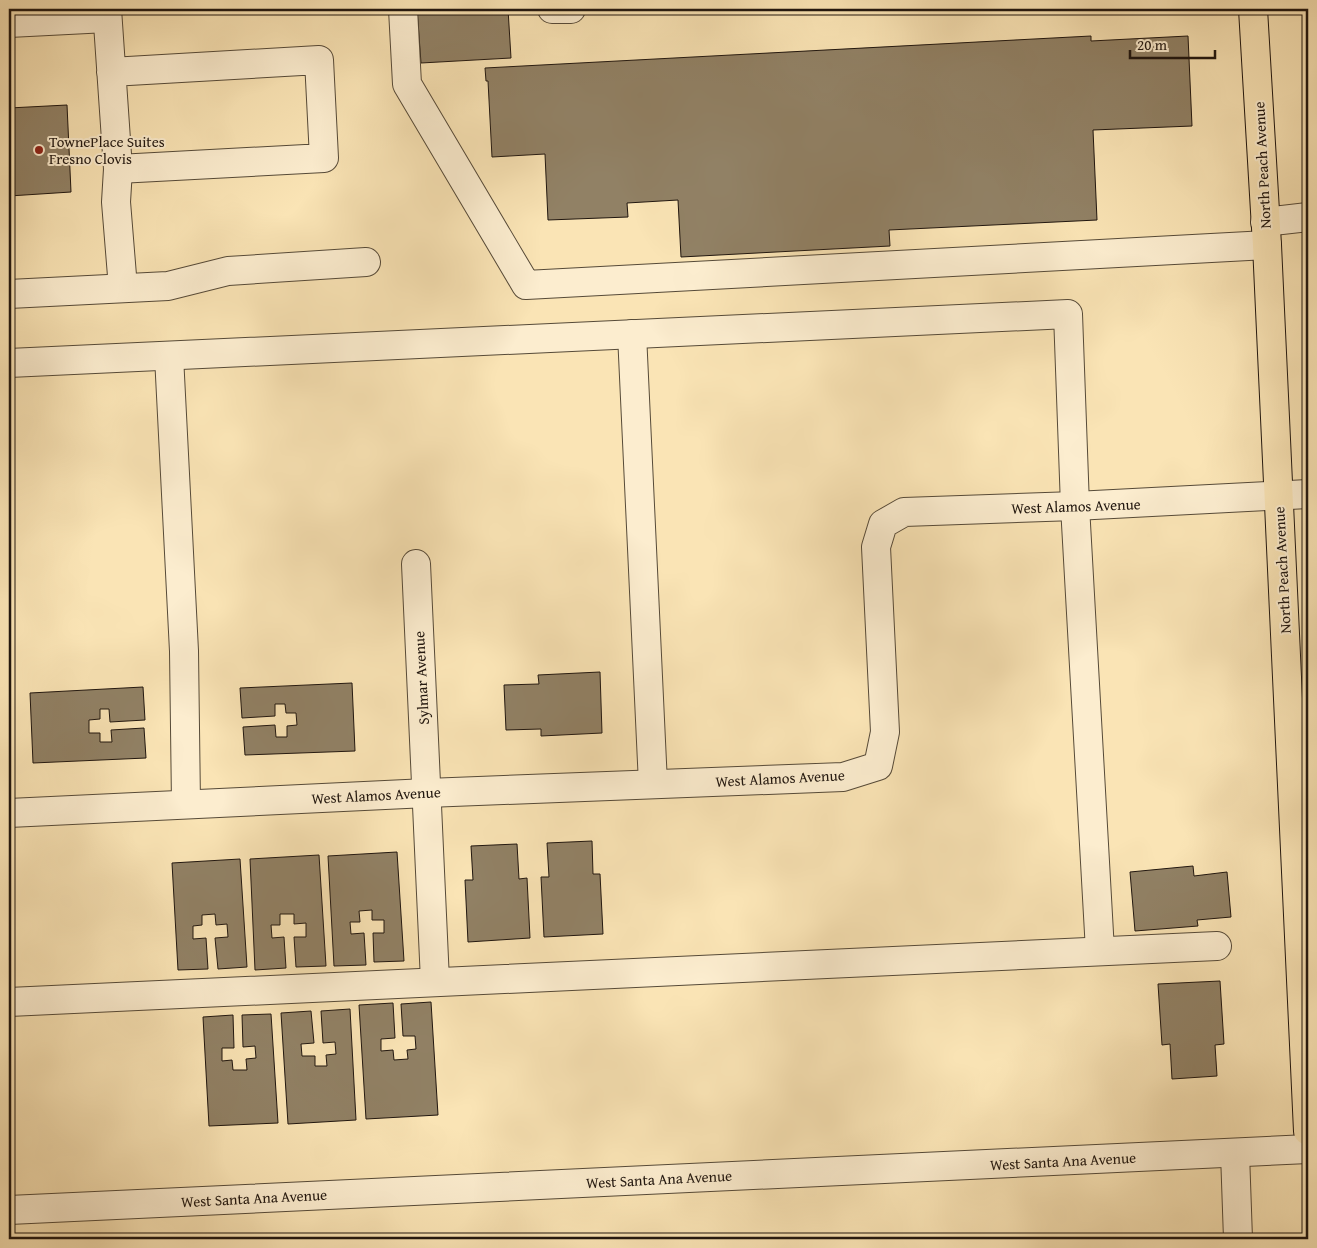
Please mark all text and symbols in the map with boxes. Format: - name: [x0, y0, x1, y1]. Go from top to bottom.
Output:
- scale bar: [1130, 28, 1214, 60]
- text: 20 m: [1137, 34, 1168, 55]
- street label: North Peach Avenue: [1248, 101, 1276, 229]
- place label: TownePlace Suites Fresno Clovis: [49, 131, 165, 169]
- marker: TownePlace Suites Fresno Clovis: [33, 144, 45, 156]
- street label: West Alamos Avenue: [1011, 493, 1141, 519]
- street label: North Peach Avenue: [1268, 506, 1296, 634]
- street label: Sylmar Avenue: [408, 631, 434, 725]
- street label: West Alamos Avenue: [715, 764, 845, 792]
- street label: West Alamos Avenue: [311, 781, 441, 809]
- street label: West Santa Ana Avenue: [989, 1147, 1137, 1175]
- street label: West Santa Ana Avenue: [585, 1165, 733, 1193]
- street label: West Santa Ana Avenue: [180, 1184, 328, 1212]

